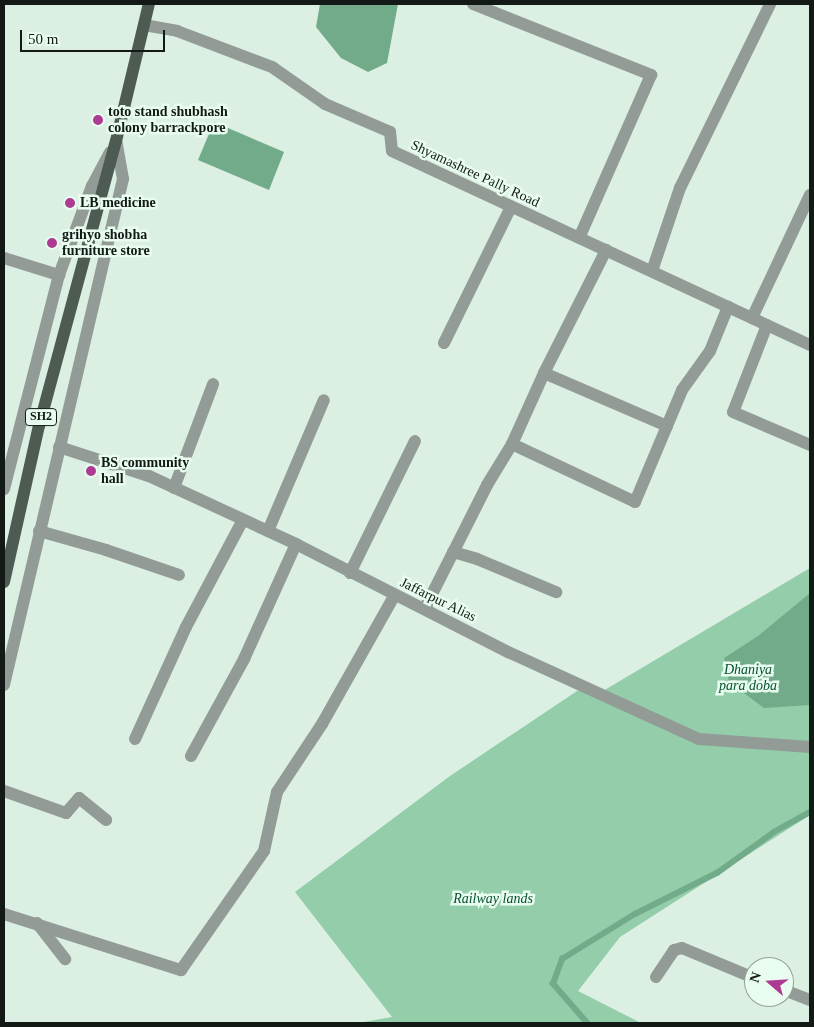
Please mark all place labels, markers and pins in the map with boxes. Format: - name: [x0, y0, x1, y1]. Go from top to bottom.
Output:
- place label: toto stand shubhash colony barrackpore: [108, 104, 228, 136]
- marker: toto stand shubhash colony barrackpore: [92, 114, 104, 126]
- place label: LB medicine: [80, 195, 156, 211]
- marker: LB medicine: [64, 197, 76, 209]
- place label: grihyo shobha furniture store: [62, 227, 150, 260]
- marker: grihyo shobha furniture store: [46, 237, 58, 249]
- place label: BS community hall: [101, 455, 189, 488]
- marker: BS community hall: [85, 465, 97, 477]

